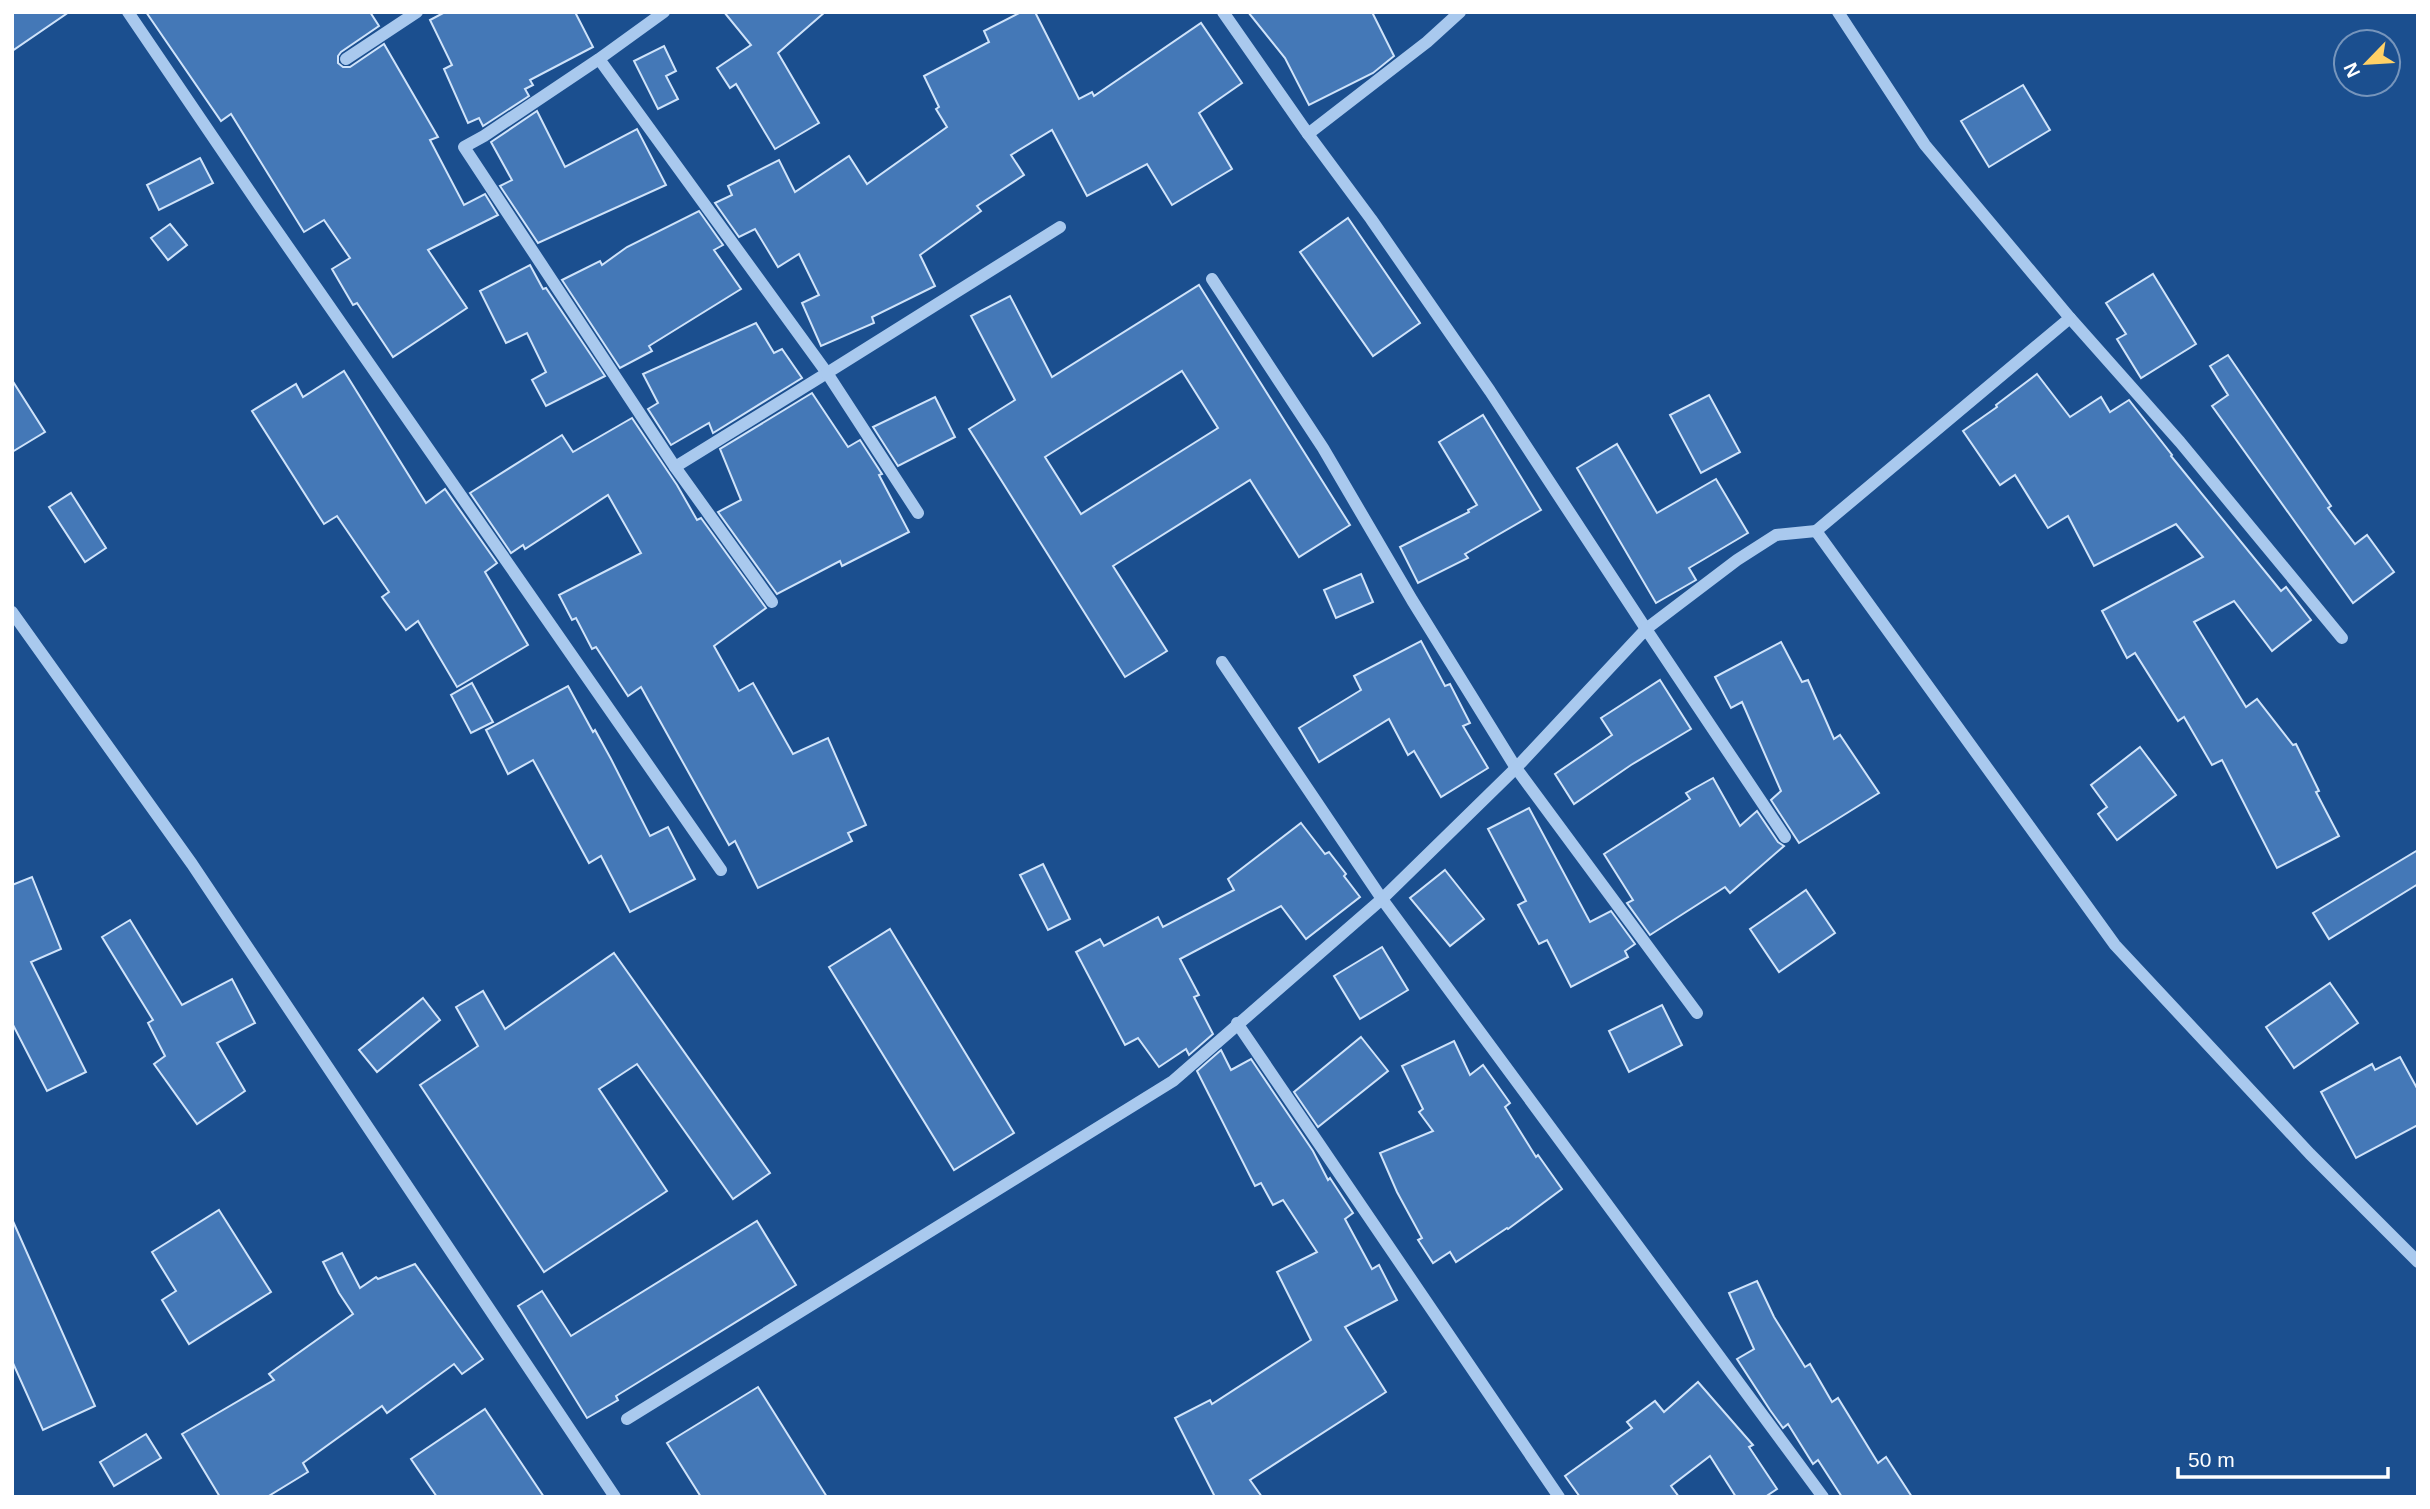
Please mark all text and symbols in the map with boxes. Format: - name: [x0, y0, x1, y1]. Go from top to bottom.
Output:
- north arrow: [2332, 28, 2402, 98]
- text: N: [2340, 59, 2364, 81]
- scale bar: [2178, 1436, 2388, 1480]
- text: 50 m: [2188, 1448, 2235, 1471]

